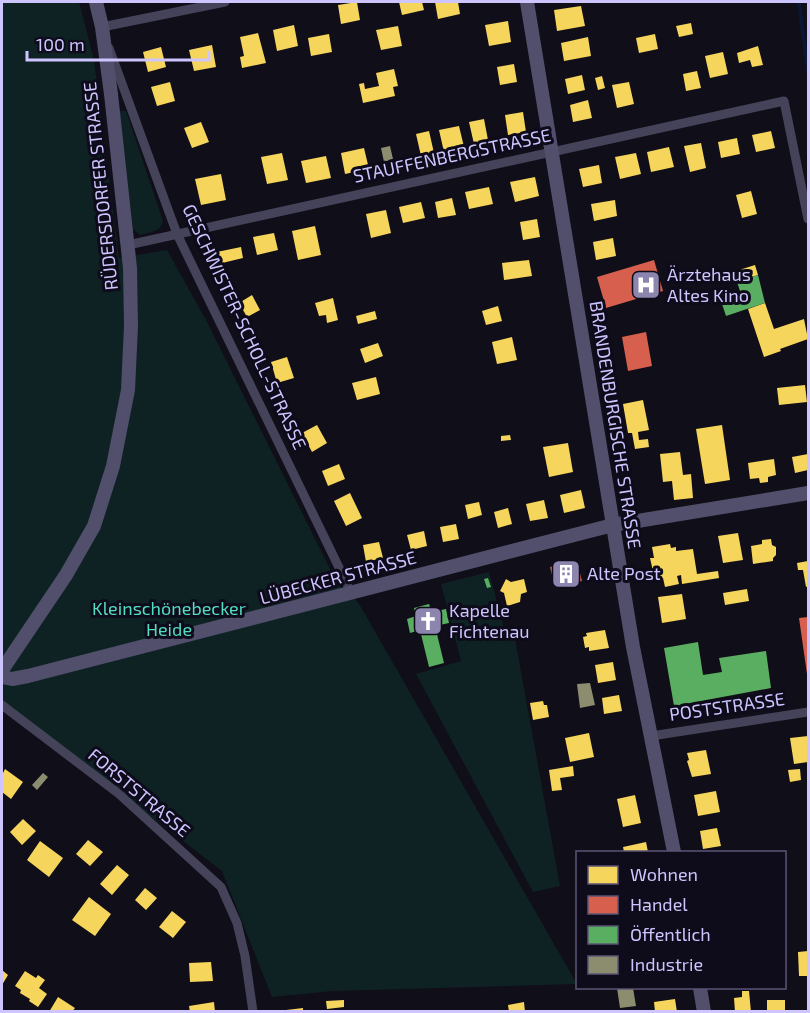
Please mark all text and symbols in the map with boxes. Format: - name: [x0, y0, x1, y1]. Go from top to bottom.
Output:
- scale bar: [27, 24, 208, 62]
- text: 100 m: [36, 33, 85, 55]
- street label: RÜDERSDORFER STRASSE: [78, 81, 122, 291]
- street label: STAUFFENBERGSTRASSE: [351, 123, 553, 187]
- street label: GESCHWISTER-SCHOLL-STRASSE: [178, 200, 312, 453]
- place label: Ärztehaus Altes Kino: [667, 263, 751, 306]
- hospital icon: Ärztehaus Altes Kino: [630, 269, 662, 301]
- street label: BRANDENBURGISCHE STRASSE: [586, 299, 646, 550]
- street label: LÜBECKER STRASSE: [257, 546, 418, 609]
- building icon: Alte Post: [550, 558, 582, 590]
- place label: Alte Post: [587, 562, 661, 584]
- park label: Kleinschönebecker Heide: [92, 597, 246, 640]
- place label: Kapelle Fichtenau: [449, 599, 530, 642]
- church icon: Kapelle Fichtenau: [412, 605, 444, 637]
- street label: POSTSTRASSE: [668, 687, 786, 725]
- street label: FORSTSTRASSE: [84, 743, 195, 841]
- legend: [576, 851, 786, 989]
- text: Wohnen: [630, 863, 698, 885]
- text: Handel: [630, 893, 688, 915]
- text: Öffentlich: [630, 923, 711, 945]
- text: Industrie: [630, 953, 703, 975]

